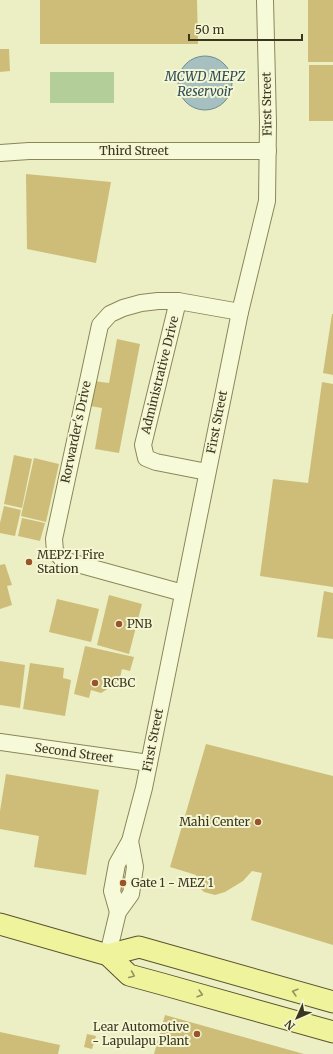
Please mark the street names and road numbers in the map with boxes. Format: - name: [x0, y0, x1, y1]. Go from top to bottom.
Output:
- street label: First Street: [258, 72, 275, 136]
- street label: Third Street: [99, 143, 169, 158]
- street label: Administrative Drive: [137, 314, 181, 436]
- street label: Rorwarder's Drive: [57, 379, 94, 484]
- street label: First Street: [203, 389, 230, 455]
- street label: First Street: [139, 707, 166, 773]
- street label: Second Street: [34, 740, 115, 765]

